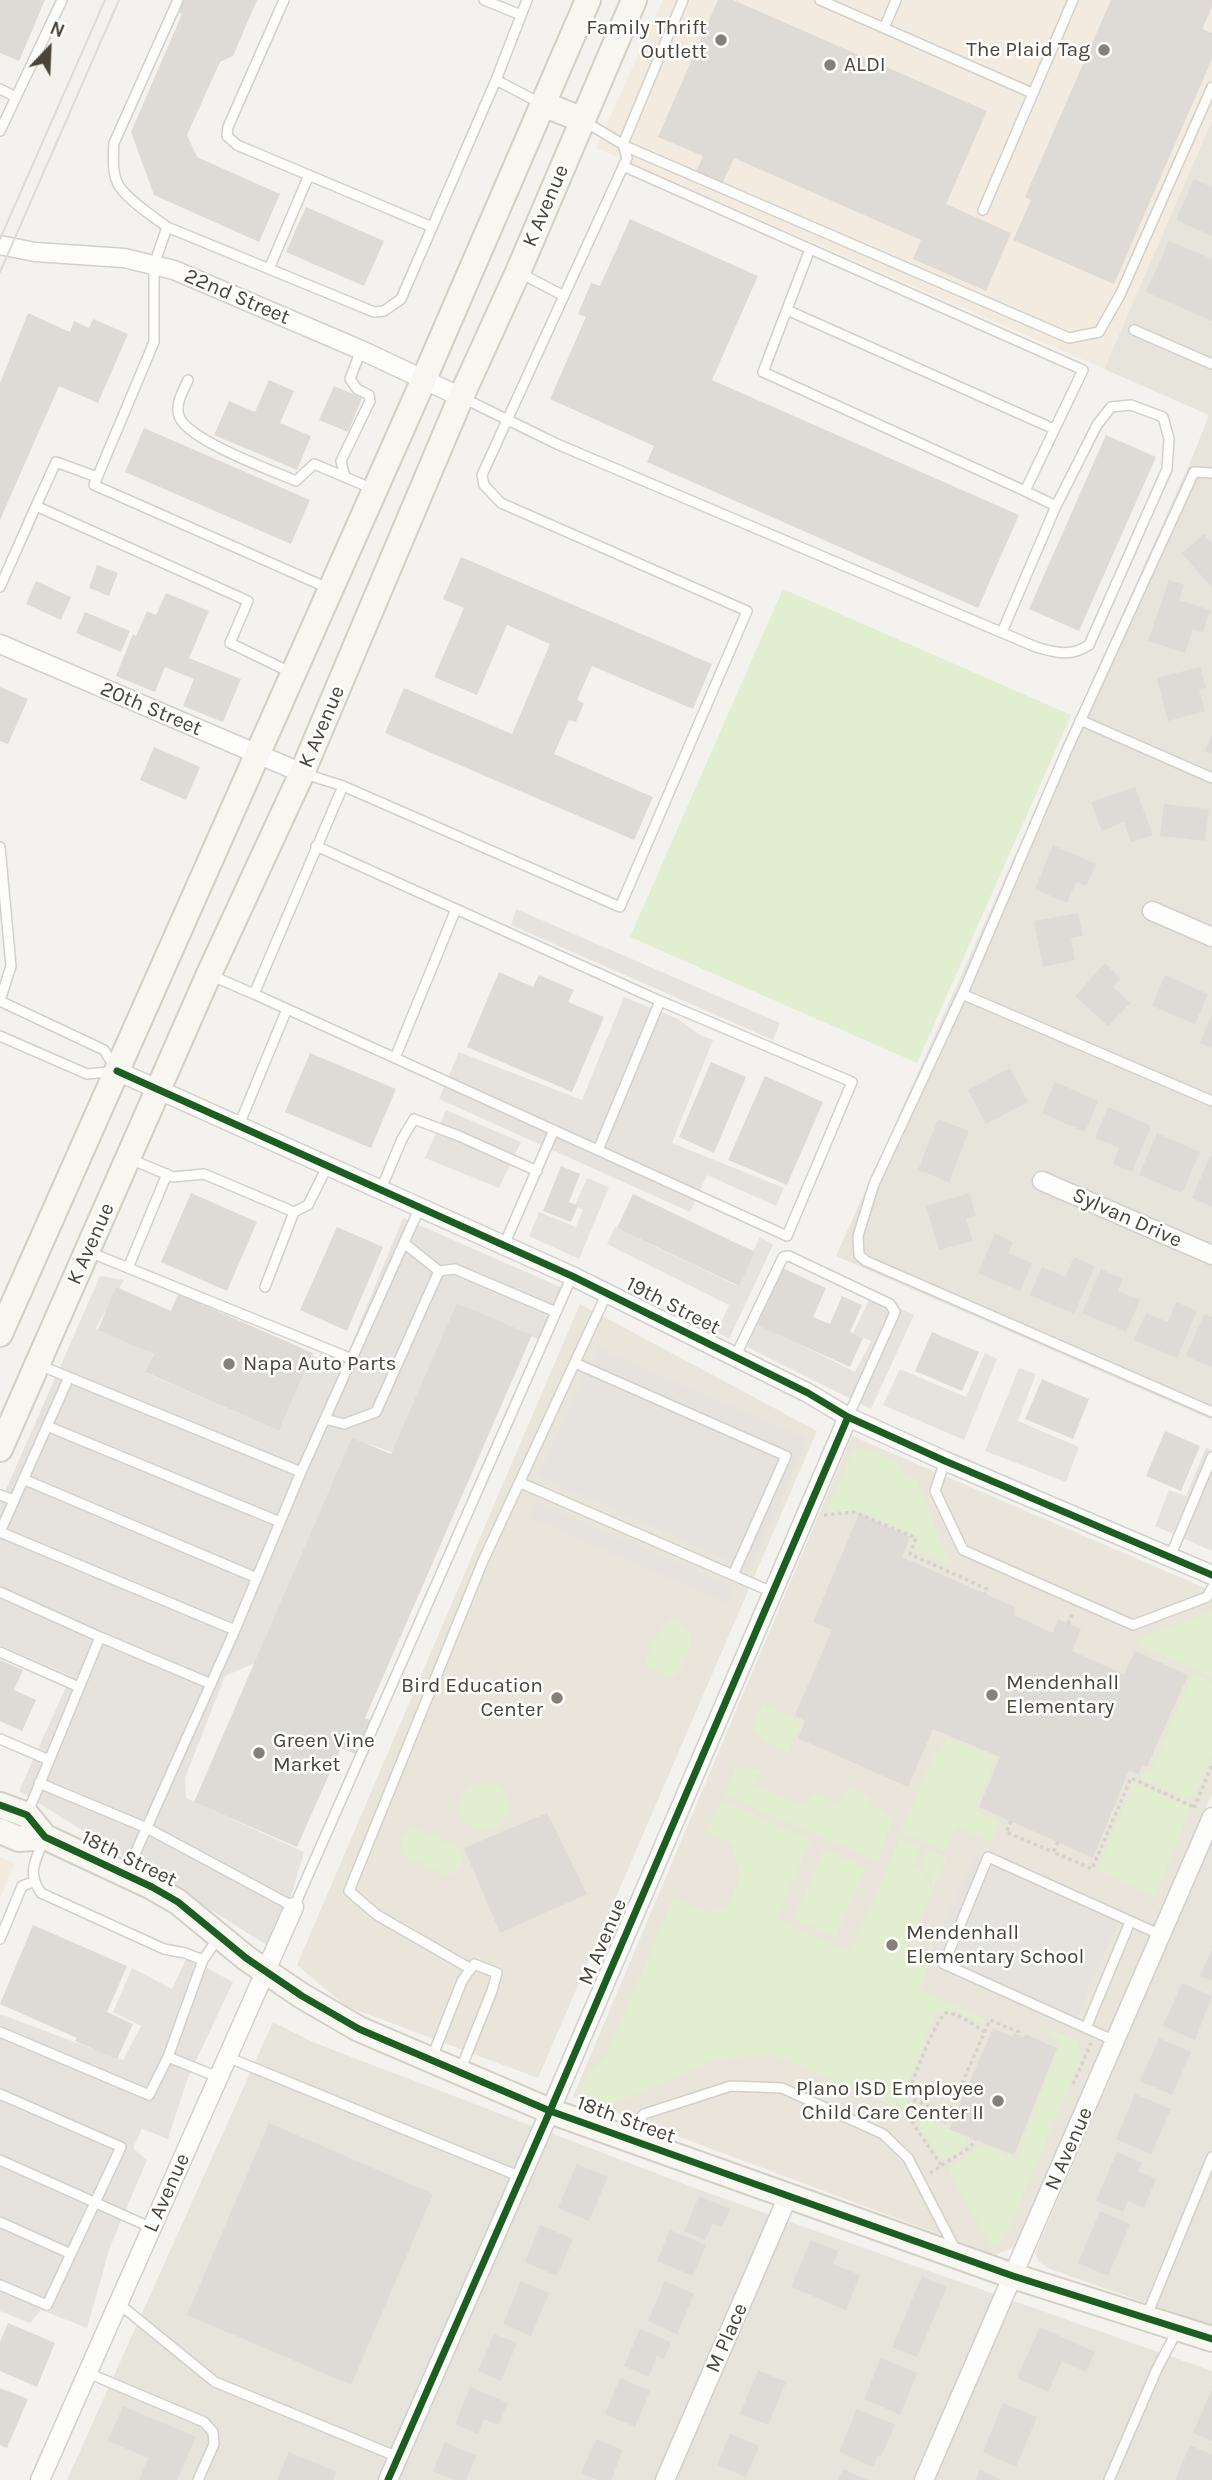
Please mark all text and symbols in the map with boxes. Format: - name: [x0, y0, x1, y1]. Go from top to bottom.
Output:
- north arrow: [14, 14, 84, 84]
- place label: Family Thrift Outlett: [586, 15, 707, 65]
- text: N: [47, 17, 68, 42]
- marker: Family Thrift Outlett: [713, 32, 729, 48]
- place label: The Plaid Tag: [966, 37, 1090, 63]
- marker: The Plaid Tag: [1096, 42, 1112, 58]
- place label: ALDI: [844, 52, 886, 78]
- marker: ALDI: [822, 57, 838, 73]
- street label: K Avenue: [517, 161, 575, 251]
- street label: 22nd Street: [180, 264, 294, 330]
- street label: 20th Street: [96, 676, 206, 742]
- street label: K Avenue: [293, 682, 351, 772]
- street label: Sylvan Drive: [1068, 1183, 1186, 1253]
- street label: K Avenue: [62, 1199, 120, 1289]
- street label: 19th Street: [622, 1272, 724, 1340]
- place label: Napa Auto Parts: [243, 1351, 397, 1377]
- marker: Napa Auto Parts: [221, 1356, 237, 1372]
- place label: Mendenhall Elementary: [1006, 1670, 1119, 1720]
- place label: Bird Education Center: [401, 1673, 543, 1723]
- marker: Mendenhall Elementary: [984, 1687, 1000, 1703]
- marker: Bird Education Center: [549, 1690, 565, 1706]
- place label: Green Vine Market: [273, 1728, 375, 1778]
- marker: Green Vine Market: [251, 1745, 267, 1761]
- street label: 18th Street: [77, 1825, 181, 1893]
- street label: M Avenue: [573, 1895, 633, 1989]
- place label: Mendenhall Elementary School: [906, 1920, 1084, 1970]
- marker: Mendenhall Elementary School: [884, 1937, 900, 1953]
- place label: Plano ISD Employee Child Care Center II: [796, 2076, 984, 2126]
- street label: 18th Street: [573, 2091, 679, 2149]
- marker: Plano ISD Employee Child Care Center II: [990, 2093, 1006, 2109]
- street label: N Avenue: [1039, 2103, 1099, 2195]
- street label: L Avenue: [138, 2150, 196, 2236]
- street label: M Place: [701, 2299, 753, 2377]

